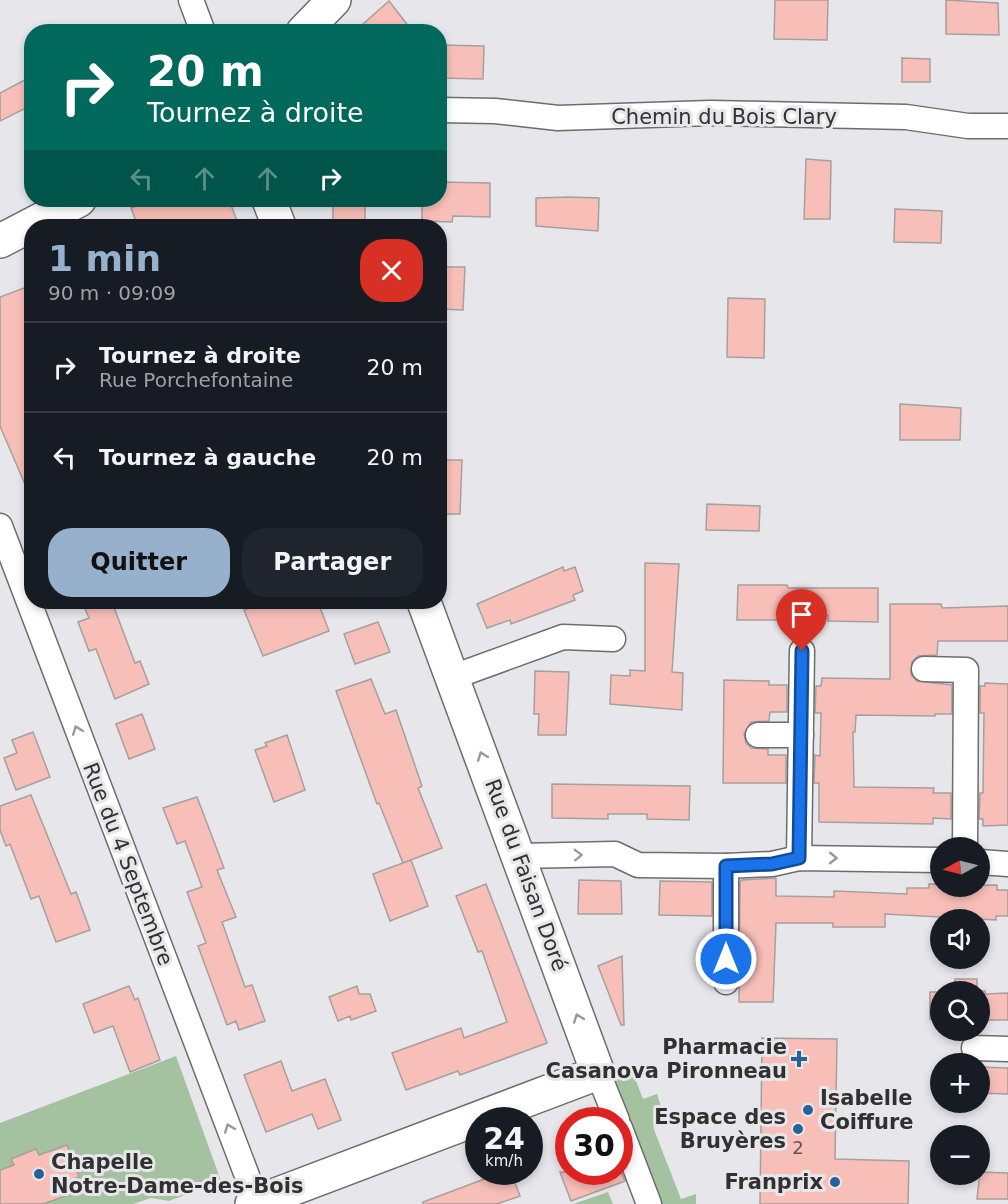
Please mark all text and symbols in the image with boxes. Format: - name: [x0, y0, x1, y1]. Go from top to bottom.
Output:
- text: 20 m: [147, 47, 264, 96]
- icon: right: [48, 48, 126, 126]
- text: Tournez à droite: [147, 97, 364, 128]
- street label: Chemin du Bois Clary: [611, 105, 837, 129]
- icon: left: [125, 162, 158, 195]
- icon: ahead: [188, 162, 221, 195]
- icon: ahead: [251, 162, 284, 195]
- icon: right: [314, 162, 347, 195]
- text: 1 min: [48, 238, 161, 279]
- button: close: [360, 239, 423, 302]
- text: 90 m · 09:09: [48, 281, 176, 305]
- text: Tournez à droite: [99, 343, 301, 368]
- icon: right: [48, 351, 81, 384]
- text: 20 m: [367, 355, 423, 380]
- text: Rue Porchefontaine: [99, 368, 293, 392]
- icon: left: [48, 441, 81, 474]
- text: Tournez à gauche: [99, 445, 316, 470]
- text: 20 m: [367, 445, 423, 470]
- button: Quitter: [48, 528, 230, 597]
- button: Partager: [242, 528, 423, 597]
- pin: [776, 589, 827, 651]
- icon: arrive: [785, 598, 818, 631]
- one-way arrow: [72, 725, 85, 736]
- one-way arrow: [477, 751, 490, 762]
- street label: Rue du 4 Septembre: [78, 759, 178, 969]
- street label: Rue du Faisan Doré: [480, 776, 572, 974]
- north arrow: [930, 837, 990, 897]
- map controls: [930, 837, 990, 1185]
- one-way arrow: [573, 849, 582, 861]
- one-way arrow: [828, 852, 837, 865]
- button: sound: [930, 909, 990, 969]
- position arrow: [694, 927, 758, 991]
- button: search: [930, 981, 990, 1041]
- one-way arrow: [573, 1013, 586, 1024]
- place label: Pharmacie Casanova Pironneau: [546, 1035, 787, 1083]
- marker: Pharmacie Casanova Pironneau: [792, 1052, 806, 1066]
- button: +: [930, 1053, 990, 1113]
- place label: Isabelle Coiffure: [820, 1086, 914, 1134]
- marker: Isabelle Coiffure: [801, 1103, 815, 1117]
- place label: Espace des Bruyères: [654, 1105, 786, 1153]
- speed limit sign: 30: [555, 1107, 633, 1185]
- text: 24: [483, 1121, 525, 1156]
- marker: Espace des Bruyères: [791, 1122, 805, 1136]
- one-way arrow: [223, 1123, 236, 1134]
- button: −: [930, 1125, 990, 1185]
- house number: 2: [792, 1137, 804, 1158]
- place label: Chapelle Notre-Dame-des-Bois: [51, 1150, 303, 1198]
- text: km/h: [485, 1152, 523, 1170]
- marker: Chapelle Notre-Dame-des-Bois: [32, 1167, 46, 1181]
- place label: Franprix: [724, 1170, 823, 1194]
- marker: Franprix: [828, 1175, 842, 1189]

